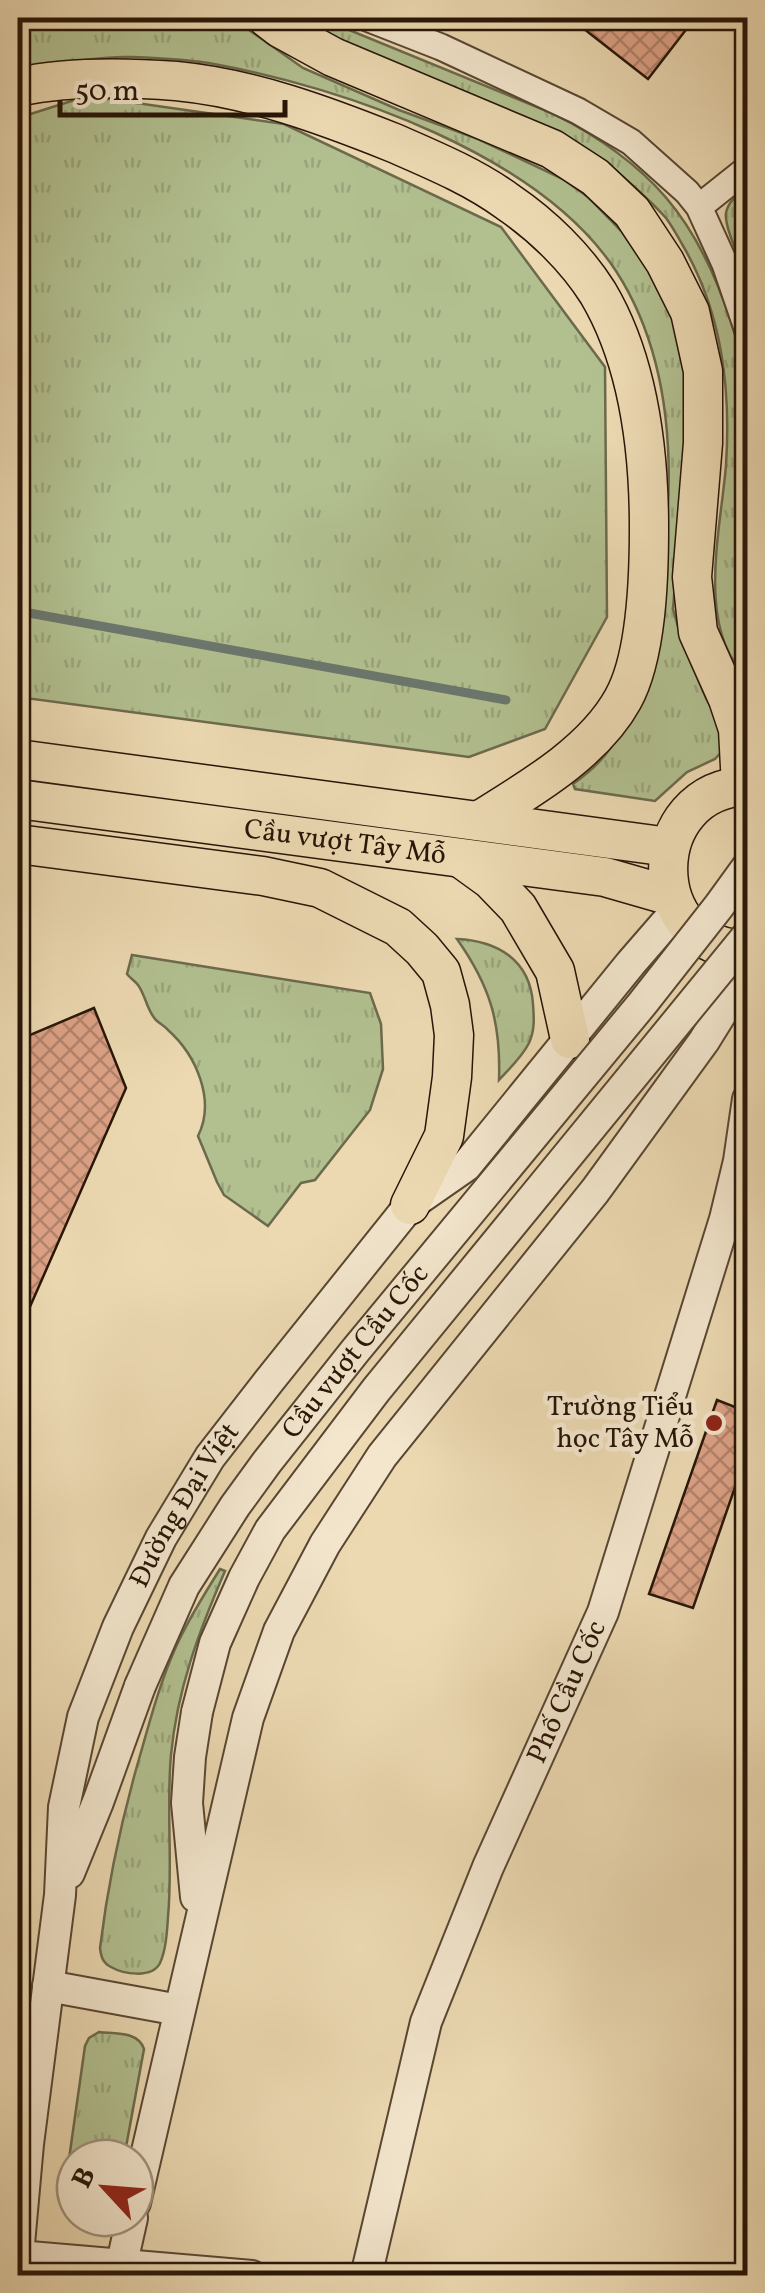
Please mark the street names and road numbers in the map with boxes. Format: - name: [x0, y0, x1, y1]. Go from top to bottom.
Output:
- street label: Cầu vượt Tây Mỗ: [242, 810, 448, 875]
- street label: Cầu vượt Cầu Cốc: [273, 1256, 438, 1447]
- street label: Đường Đại Việt: [120, 1415, 249, 1594]
- street label: Phố Cầu Cốc: [518, 1614, 616, 1770]

